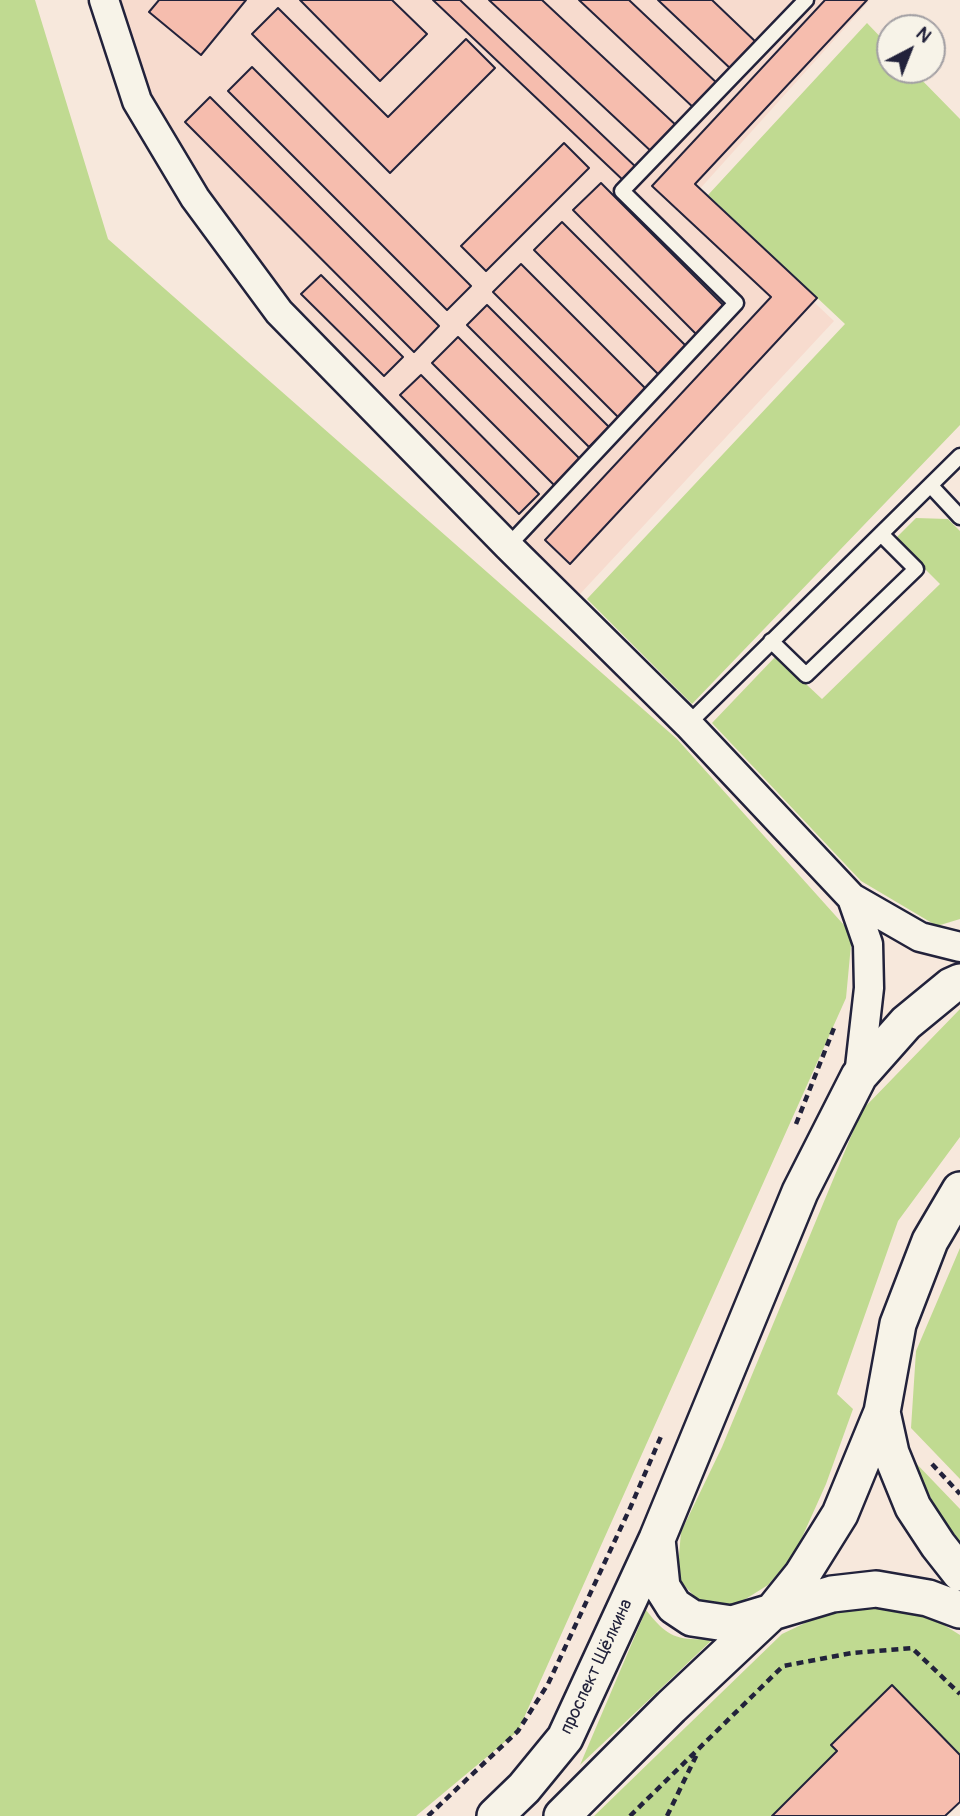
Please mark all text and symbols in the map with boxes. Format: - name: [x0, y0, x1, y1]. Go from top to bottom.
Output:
- north arrow: [876, 14, 946, 84]
- text: N: [911, 22, 937, 48]
- street label: проспект Щёлкина: [556, 1596, 638, 1738]

